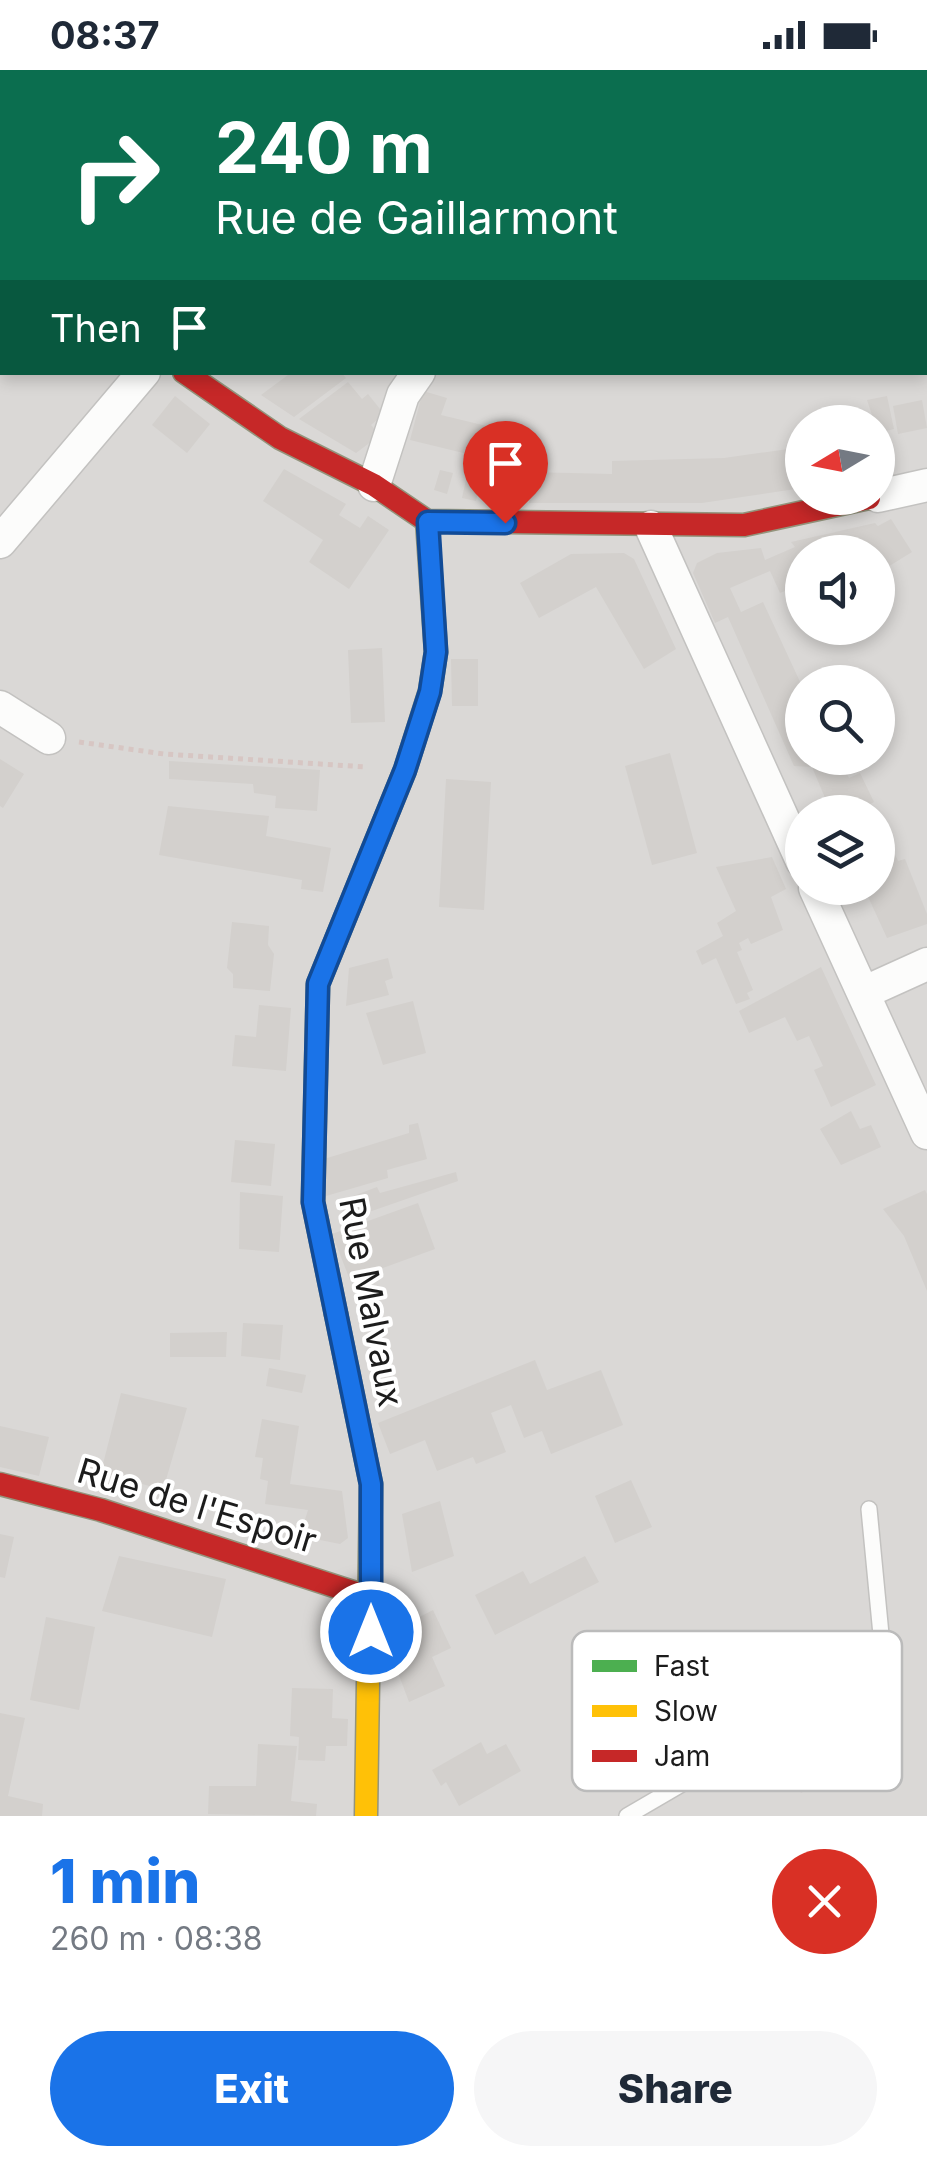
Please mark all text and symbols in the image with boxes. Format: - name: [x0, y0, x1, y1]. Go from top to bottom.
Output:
- text: 08:37: [50, 12, 160, 58]
- text: 240 m: [215, 105, 433, 190]
- icon: right: [50, 110, 180, 240]
- text: Rue de Gaillarmont: [215, 190, 618, 245]
- icon: arrive: [162, 300, 217, 355]
- text: Then: [50, 305, 142, 351]
- north arrow: [785, 405, 895, 515]
- map controls: [785, 405, 895, 905]
- pin: [463, 421, 548, 524]
- icon: arrive: [478, 436, 533, 491]
- button: sound: [785, 535, 895, 645]
- button: search: [785, 665, 895, 775]
- button: layers: [785, 795, 895, 905]
- street label: Rue Malvaux: [331, 1194, 413, 1410]
- street label: Rue de l'Espoir: [73, 1449, 322, 1561]
- position arrow: [319, 1580, 423, 1684]
- legend: [572, 1631, 902, 1791]
- text: Fast: [654, 1649, 710, 1683]
- text: Slow: [654, 1694, 718, 1728]
- text: Jam: [654, 1739, 710, 1773]
- text: 1 min: [50, 1845, 200, 1917]
- button: close: [772, 1849, 877, 1954]
- text: 260 m · 08:38: [50, 1919, 263, 1958]
- button: Exit: [50, 2031, 454, 2146]
- button: Share: [474, 2031, 877, 2146]

